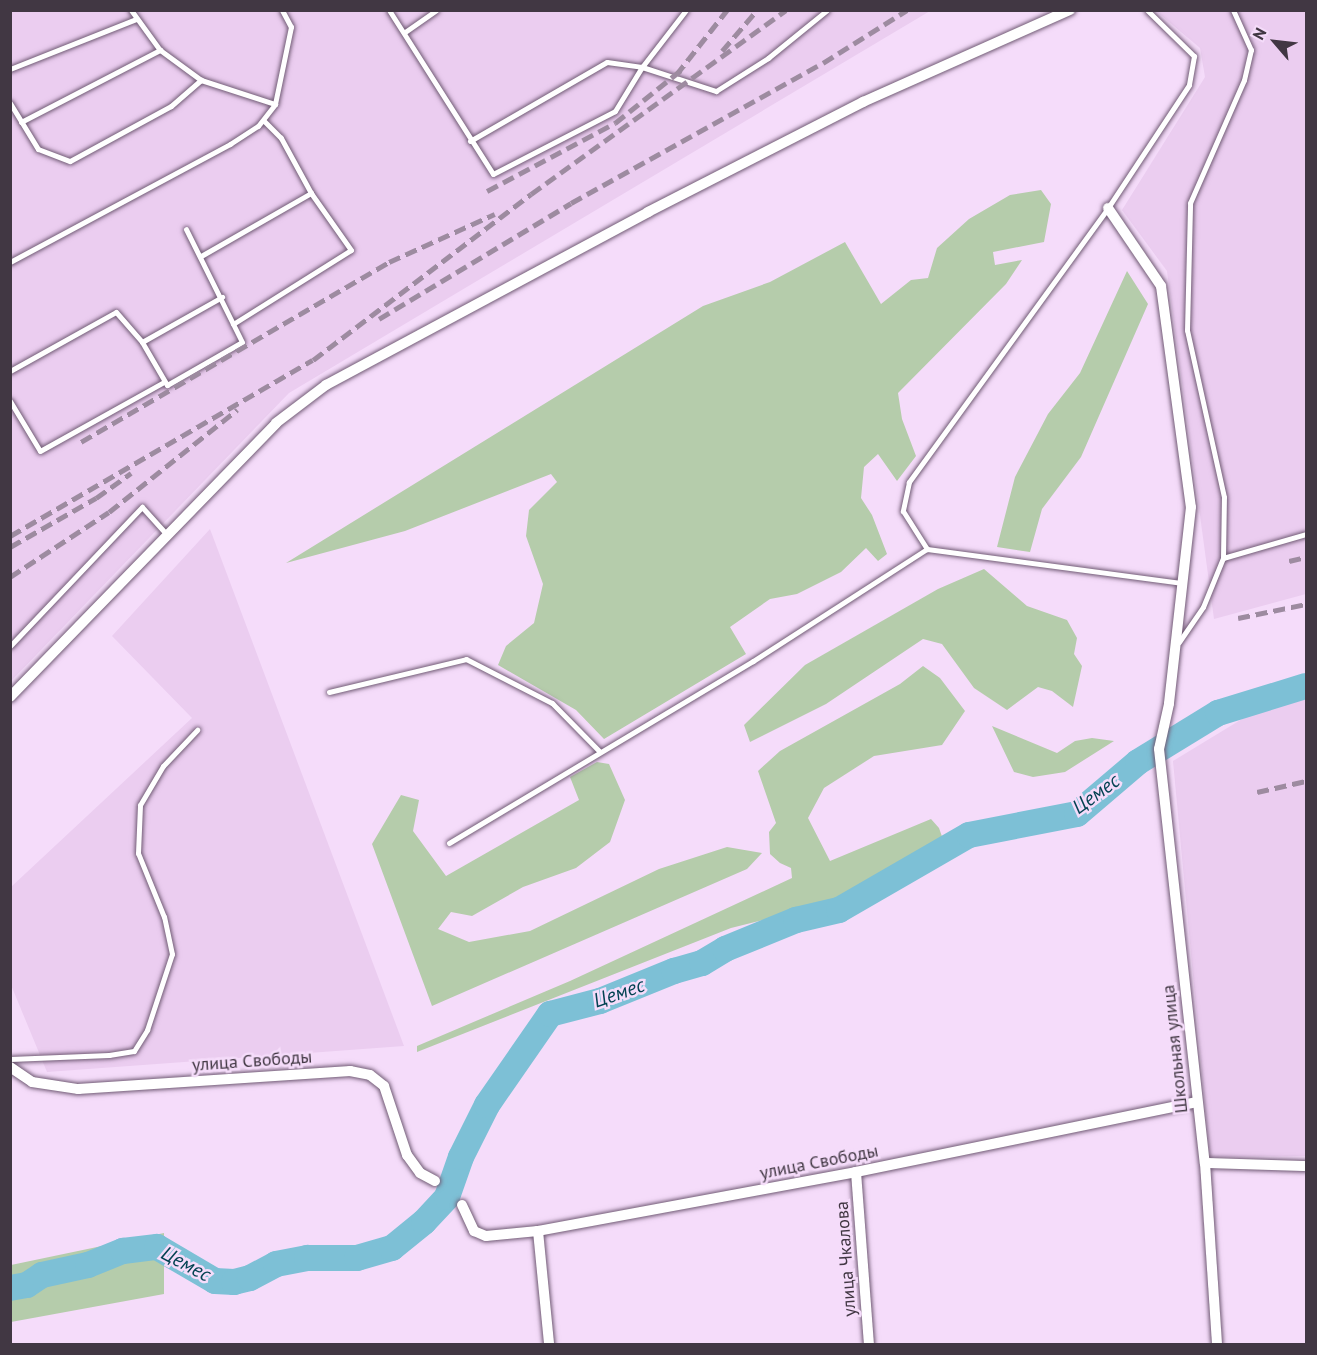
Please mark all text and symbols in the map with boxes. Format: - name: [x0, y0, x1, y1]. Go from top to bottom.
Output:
- north arrow: [1245, 12, 1305, 72]
- text: N: [1248, 24, 1270, 43]
- water label: Цемес: [1068, 769, 1124, 819]
- water label: Цемес: [590, 973, 648, 1013]
- street label: Школьная улица: [1158, 984, 1192, 1114]
- street label: улица Свободы: [191, 1046, 313, 1076]
- street label: улица Свободы: [758, 1140, 880, 1184]
- street label: улица Чкалова: [831, 1201, 861, 1317]
- water label: Цемес: [157, 1241, 215, 1287]

